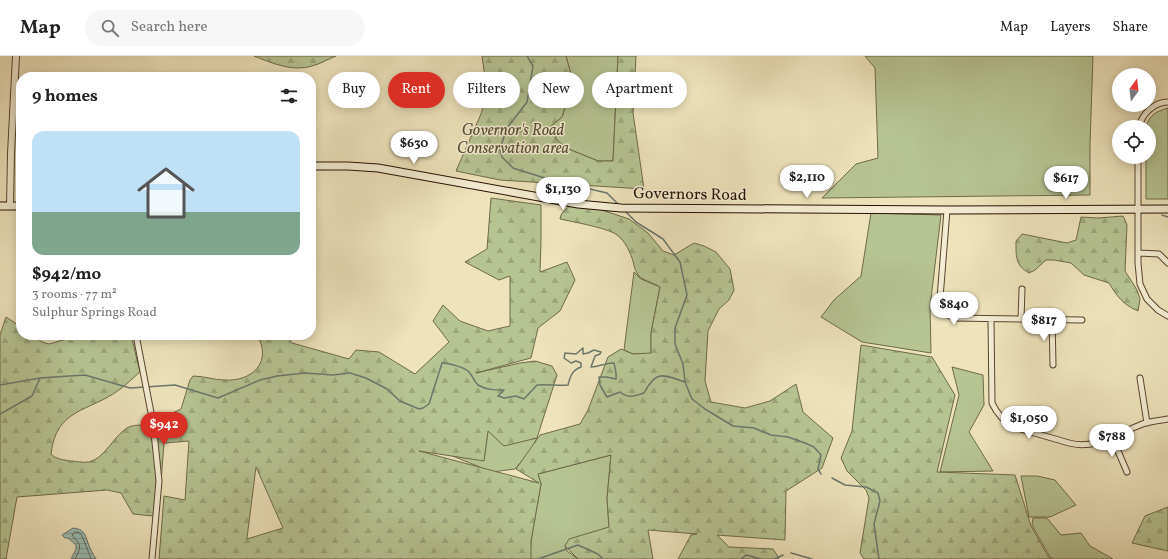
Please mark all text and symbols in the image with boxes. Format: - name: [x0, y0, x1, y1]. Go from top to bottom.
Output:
- search box: [85, 10, 365, 46]
- text: Map: [20, 15, 61, 41]
- icon: search: [99, 17, 121, 39]
- text: Search here: [131, 17, 208, 38]
- text: Map: [1000, 18, 1028, 37]
- text: Layers: [1050, 18, 1090, 37]
- text: Share: [1112, 18, 1148, 37]
- north arrow: [1112, 68, 1156, 112]
- map controls: [1112, 68, 1156, 164]
- chip: Buy: [328, 72, 380, 108]
- chip: Rent: [388, 72, 445, 108]
- chip: Filters: [453, 72, 520, 108]
- chip: New: [528, 72, 584, 108]
- chip: Apartment: [592, 72, 687, 108]
- text: 9 homes: [32, 85, 98, 108]
- icon: filters: [278, 85, 300, 107]
- park label: Governor's Road Conservation area: [457, 120, 570, 160]
- button: locate: [1112, 120, 1156, 164]
- pin: $630: [390, 131, 438, 165]
- text: $630: [400, 135, 428, 153]
- icon: home: [130, 157, 202, 229]
- pin: $2,110: [774, 165, 840, 199]
- pin: $617: [1042, 166, 1090, 200]
- text: $2,110: [789, 169, 825, 187]
- text: $617: [1053, 170, 1079, 188]
- pin: $1,130: [530, 177, 596, 211]
- text: $1,130: [545, 181, 581, 199]
- street label: Governors Road: [633, 183, 747, 207]
- text: $942/mo: [32, 263, 101, 286]
- text: 3 rooms · 77 m²: [32, 286, 117, 304]
- pin: $840: [930, 292, 978, 326]
- text: $840: [939, 296, 969, 314]
- text: Sulphur Springs Road: [32, 304, 157, 322]
- pin: $817: [1020, 308, 1068, 342]
- text: $817: [1031, 312, 1057, 330]
- pin: $1,050: [996, 406, 1062, 440]
- text: $1,050: [1010, 410, 1048, 428]
- pin: $942: [140, 412, 188, 446]
- text: $942: [150, 416, 178, 434]
- pin: $788: [1088, 424, 1136, 458]
- text: $788: [1098, 428, 1126, 446]

